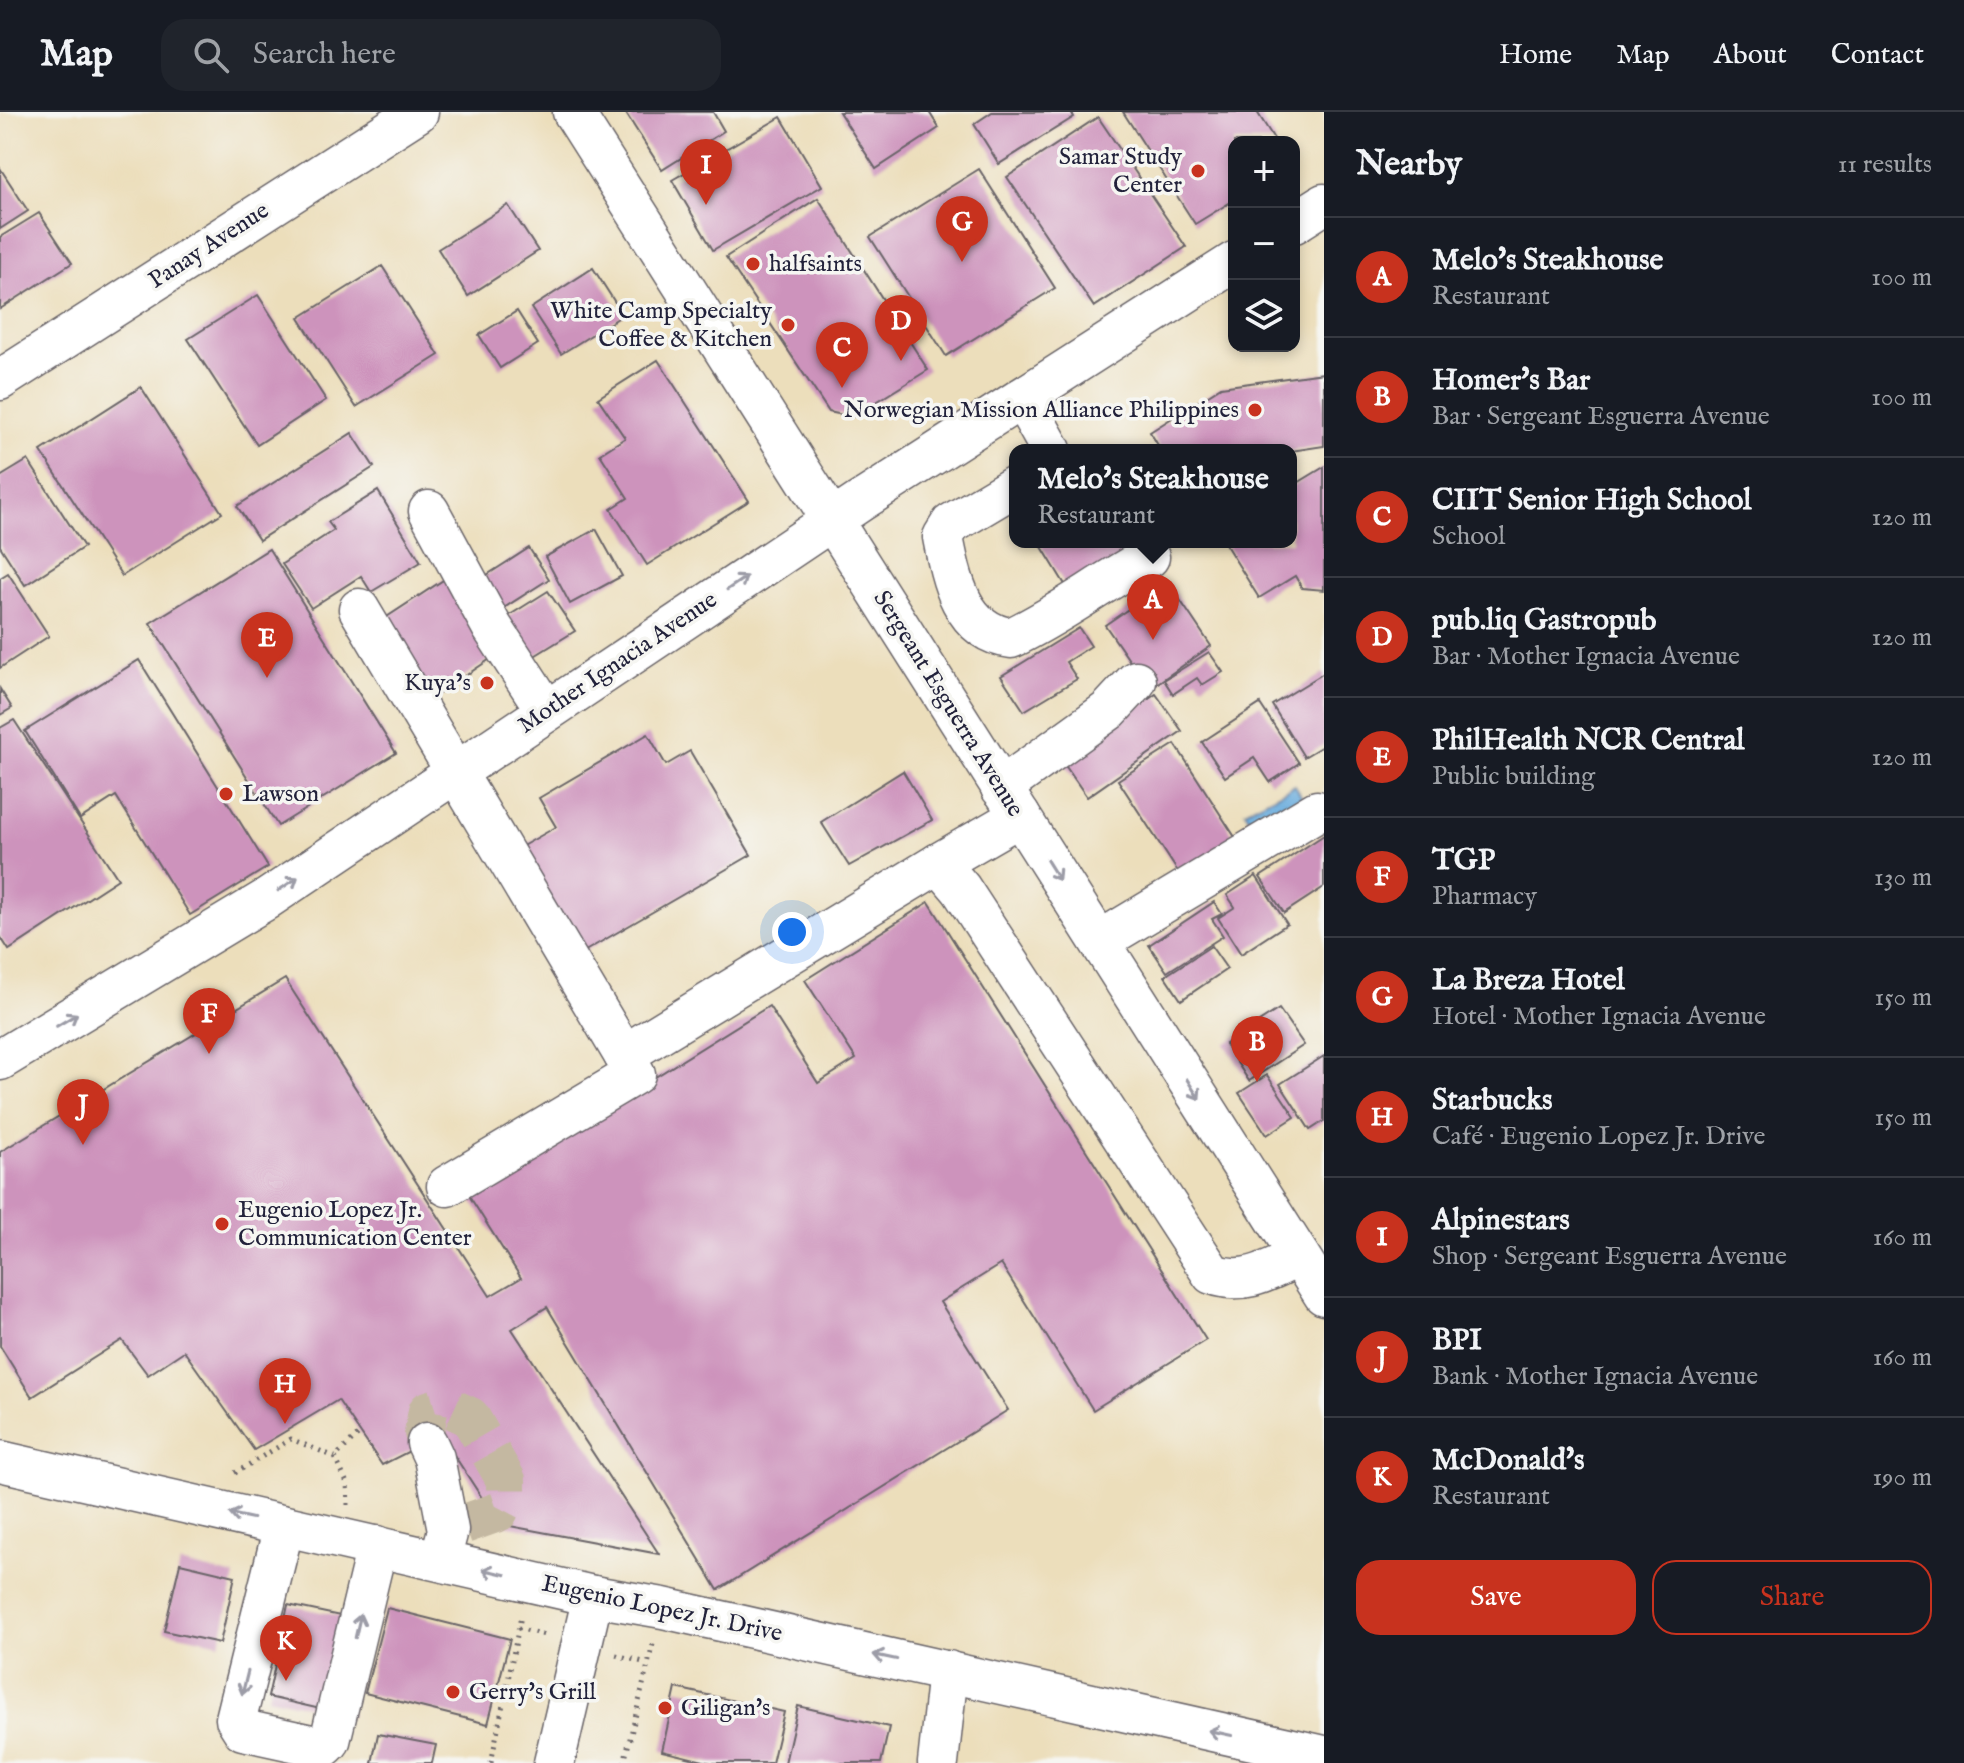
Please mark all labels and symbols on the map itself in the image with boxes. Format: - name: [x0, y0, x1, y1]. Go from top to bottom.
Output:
- pin: I: [680, 139, 732, 205]
- place label: Samar Study Center: [1059, 142, 1182, 201]
- marker: Samar Study Center: [1189, 162, 1207, 180]
- street label: Panay Avenue: [143, 196, 275, 296]
- pin: G: [936, 196, 988, 262]
- place label: halfsaints: [769, 249, 862, 280]
- marker: halfsaints: [744, 255, 762, 273]
- pin: D: [875, 295, 927, 361]
- place label: White Camp Specialty Coffee & Kitchen: [550, 296, 772, 355]
- marker: White Camp Specialty Coffee & Kitchen: [779, 316, 797, 334]
- pin: C: [816, 322, 868, 388]
- place label: Norwegian Mission Alliance Philippines: [844, 395, 1239, 426]
- marker: Norwegian Mission Alliance Philippines: [1246, 401, 1264, 419]
- pin: A: [1127, 574, 1179, 640]
- one-way arrow: [725, 575, 747, 591]
- street label: Mother Ignacia Avenue: [513, 585, 723, 741]
- street label: Sergeant Esguerra Avenue: [866, 585, 1030, 823]
- pin: E: [241, 612, 293, 678]
- place label: Kuya’s: [404, 668, 471, 699]
- marker: Kuya’s: [478, 674, 496, 692]
- place label: Lawson: [242, 779, 319, 810]
- marker: Lawson: [217, 785, 235, 803]
- one-way arrow: [1045, 859, 1062, 881]
- one-way arrow: [277, 876, 299, 892]
- your location: [772, 912, 812, 952]
- pin: F: [183, 988, 235, 1054]
- one-way arrow: [55, 1012, 78, 1028]
- pin: B: [1231, 1016, 1283, 1082]
- one-way arrow: [1186, 1077, 1202, 1100]
- pin: J: [57, 1079, 109, 1145]
- place label: Eugenio Lopez Jr. Communication Center: [238, 1195, 472, 1254]
- marker: Eugenio Lopez Jr. Communication Center: [213, 1215, 231, 1233]
- pin: H: [259, 1358, 311, 1424]
- one-way arrow: [228, 1507, 254, 1522]
- one-way arrow: [482, 1564, 508, 1579]
- street label: Eugenio Lopez Jr. Drive: [539, 1568, 785, 1650]
- one-way arrow: [351, 1614, 366, 1640]
- pin: K: [260, 1615, 312, 1681]
- one-way arrow: [873, 1649, 898, 1664]
- one-way arrow: [236, 1670, 251, 1695]
- place label: Gerry's Grill: [469, 1677, 597, 1708]
- marker: Gerry's Grill: [444, 1683, 462, 1701]
- place label: Giligan's: [681, 1693, 771, 1724]
- marker: Giligan's: [656, 1699, 674, 1717]
- one-way arrow: [1208, 1725, 1234, 1740]

